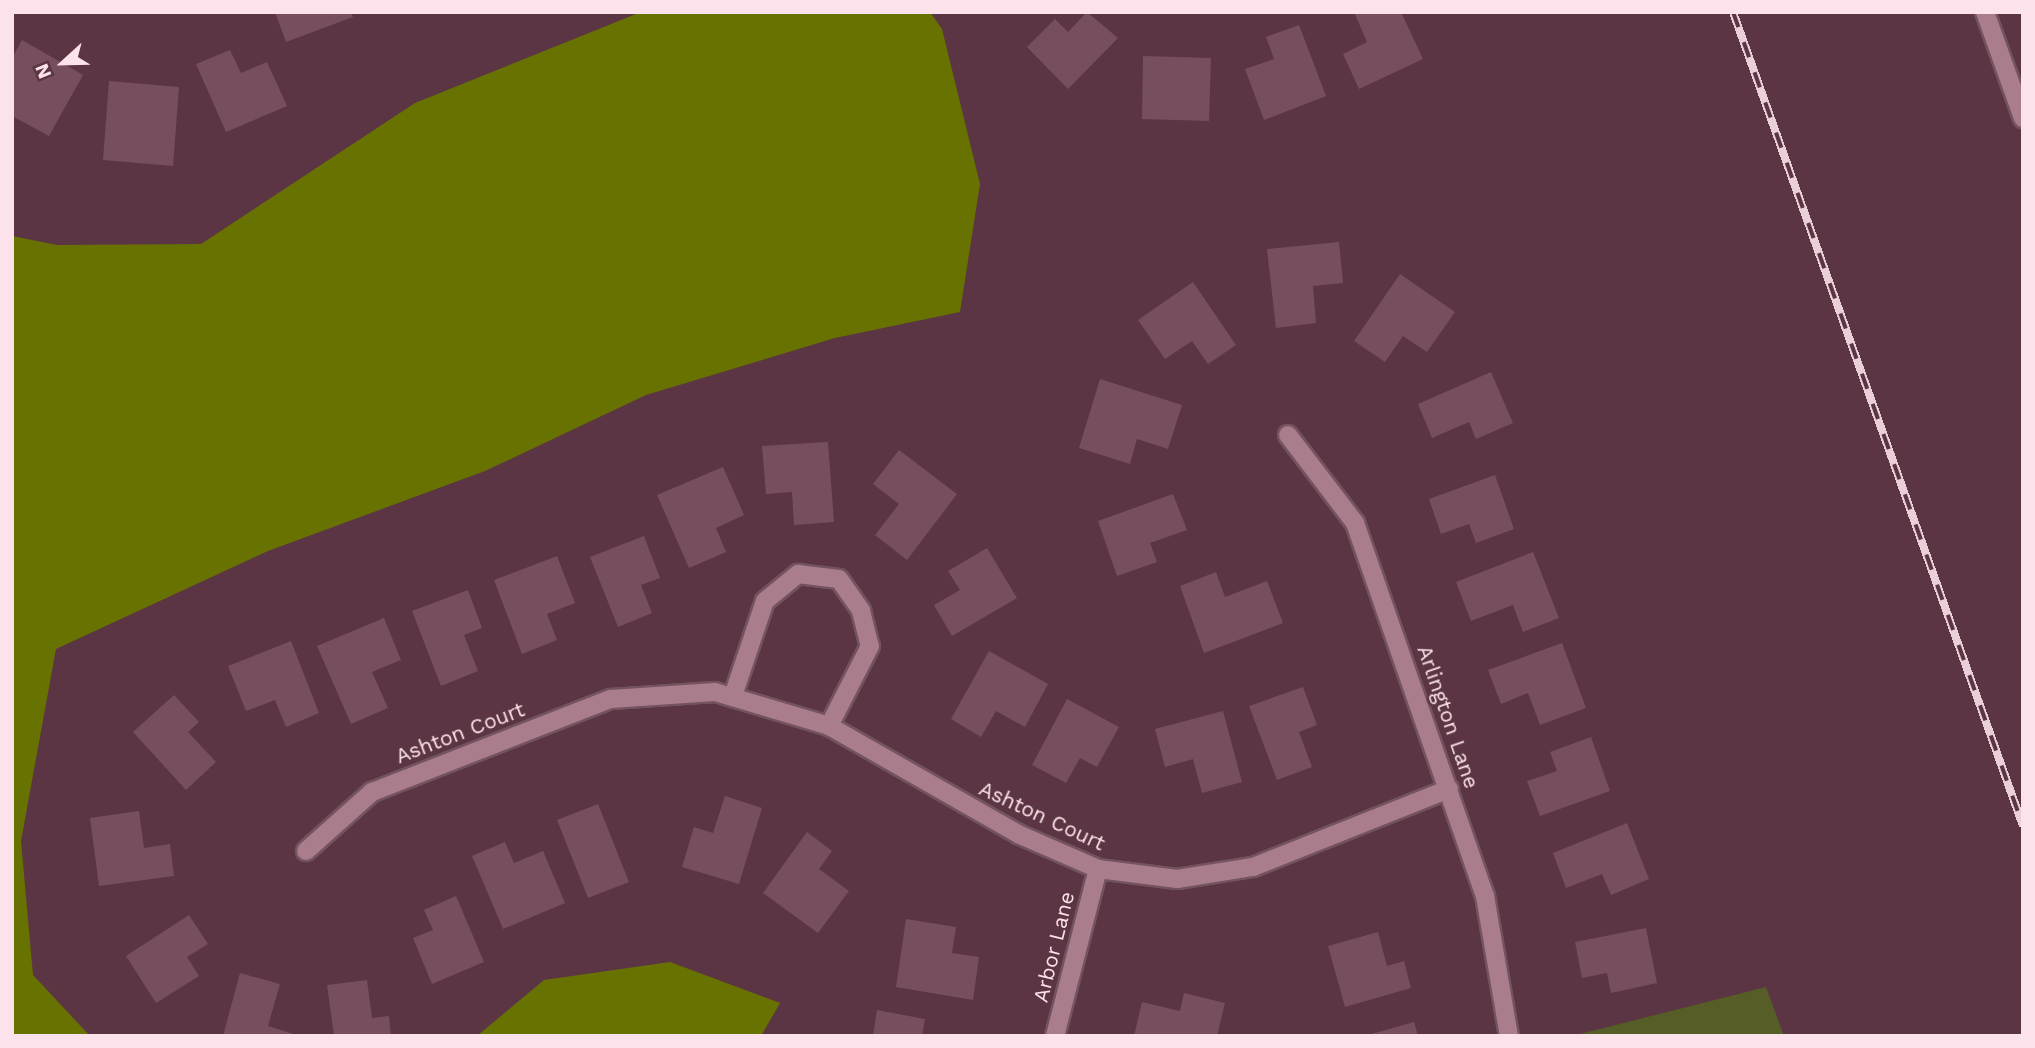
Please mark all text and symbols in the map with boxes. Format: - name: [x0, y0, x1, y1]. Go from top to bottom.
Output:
- north arrow: [28, 28, 98, 98]
- text: N: [30, 60, 56, 82]
- street label: Arlington Lane: [1412, 642, 1484, 792]
- street label: Ashton Court: [392, 697, 528, 769]
- street label: Ashton Court: [975, 776, 1109, 856]
- street label: Arbor Lane: [1028, 889, 1080, 1005]

